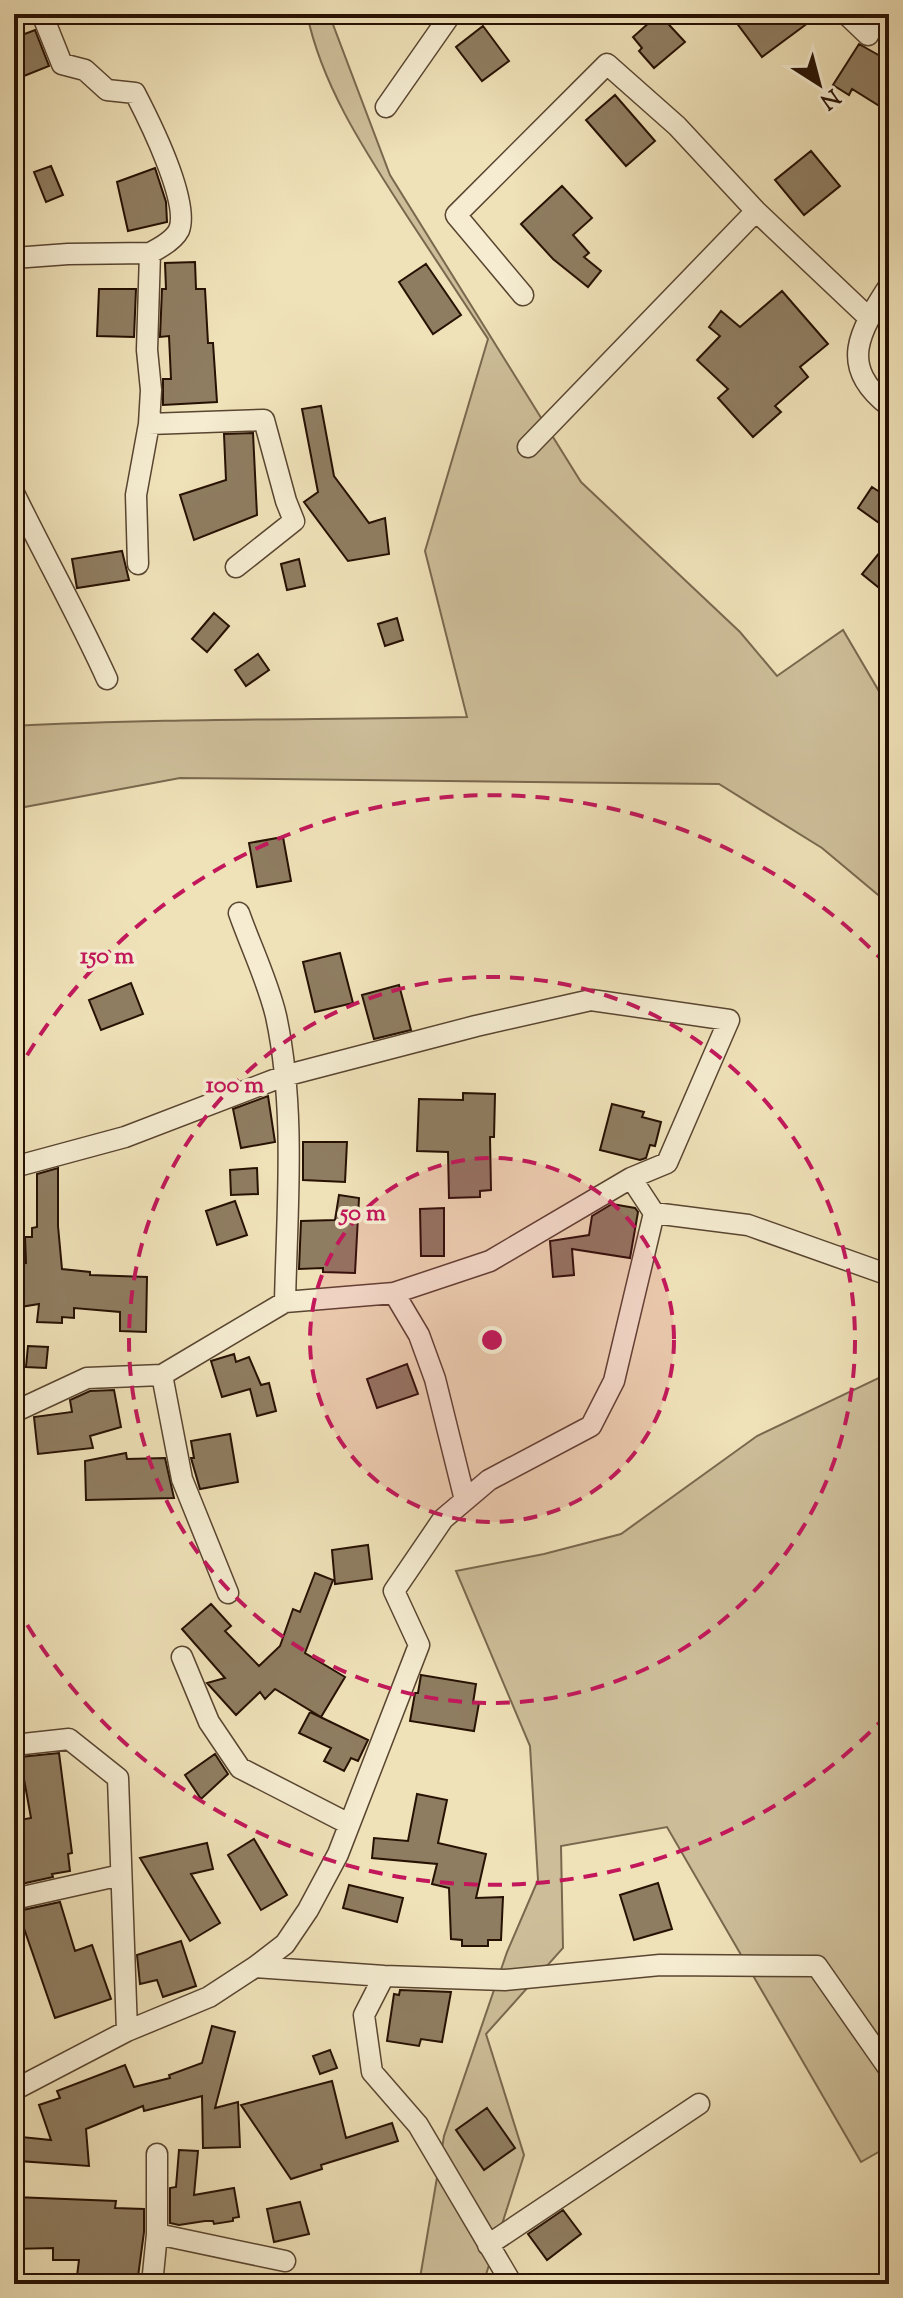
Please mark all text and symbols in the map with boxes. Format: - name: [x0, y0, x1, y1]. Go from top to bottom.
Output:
- north arrow: [779, 44, 859, 124]
- text: N: [812, 80, 846, 116]
- text: 150 m: [80, 940, 134, 974]
- text: 100 m: [206, 1069, 264, 1103]
- text: 50 m: [338, 1197, 386, 1231]
- centre of rings: [478, 1326, 506, 1354]

